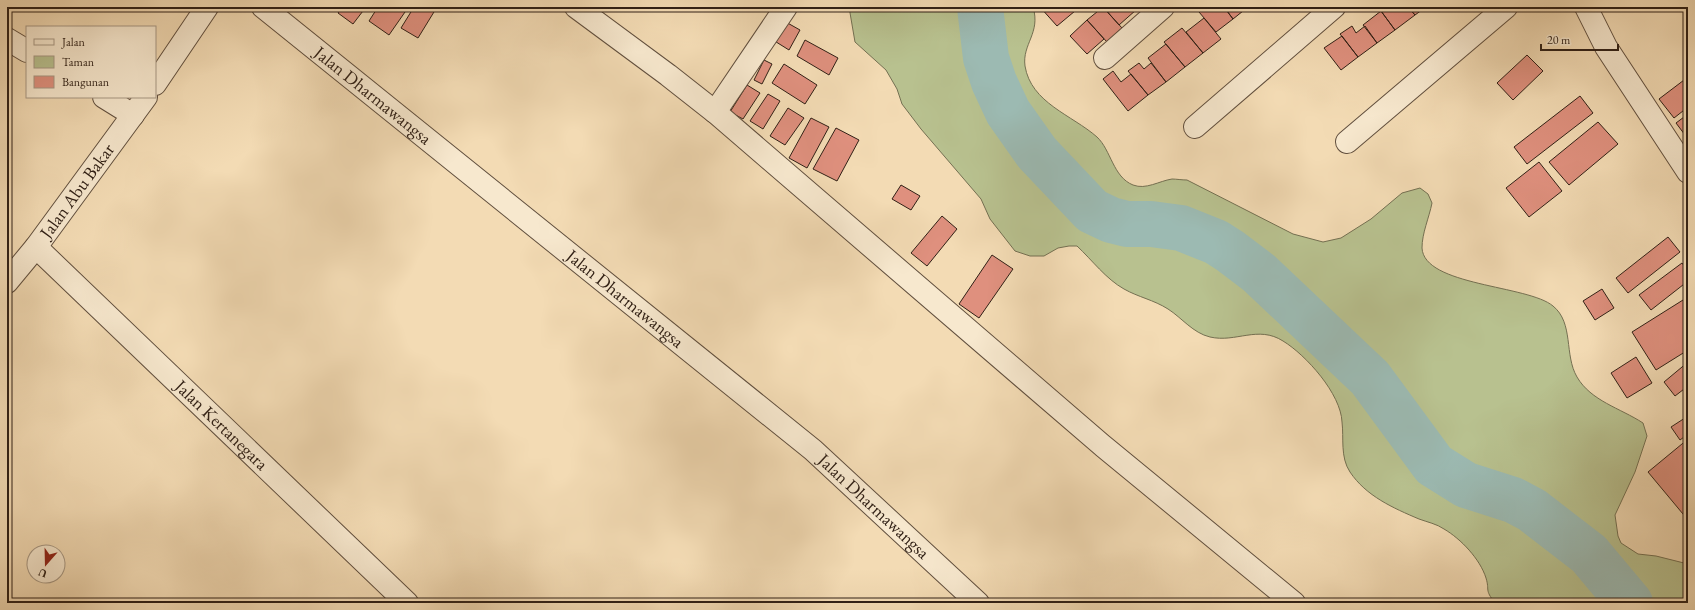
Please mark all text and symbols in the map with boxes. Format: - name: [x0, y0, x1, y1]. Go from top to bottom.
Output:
- legend: [26, 26, 156, 98]
- scale bar: [1541, 26, 1618, 52]
- text: 20 m: [1547, 32, 1571, 48]
- text: Jalan: [61, 34, 86, 50]
- street label: Jalan Dharmawangsa: [308, 40, 437, 150]
- text: Taman: [62, 54, 95, 70]
- text: Bangunan: [62, 74, 110, 90]
- street label: Jalan Abu Bakar: [33, 139, 119, 244]
- street label: Jalan Dharmawangsa: [560, 243, 690, 353]
- street label: Jalan Kertanegara: [169, 373, 274, 475]
- street label: Jalan Dharmawangsa: [812, 447, 935, 564]
- north arrow: [26, 544, 66, 584]
- text: U: [36, 565, 49, 581]

